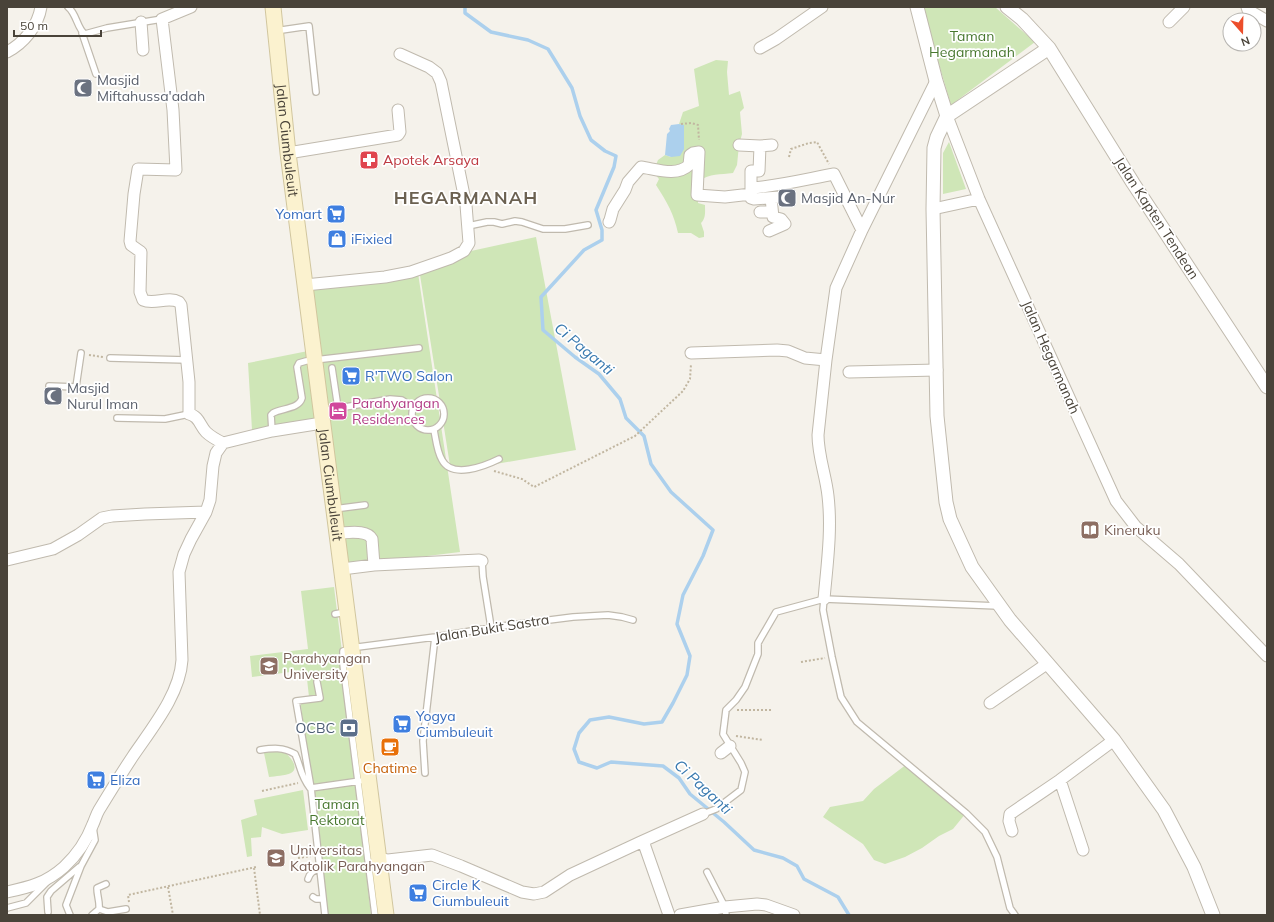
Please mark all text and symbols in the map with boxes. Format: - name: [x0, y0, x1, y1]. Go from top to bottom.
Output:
- scale bar: [14, 12, 101, 38]
- north arrow: [1222, 12, 1262, 52]
- text: 50 m: [20, 18, 48, 33]
- park label: Taman Hegarmanah: [929, 27, 1015, 61]
- text: N: [1239, 33, 1252, 49]
- place label: Masjid Miftahussa'adah: [97, 71, 205, 105]
- mosque icon: Masjid Miftahussa'adah: [72, 77, 94, 99]
- street label: Jalan Ciumbuleuit: [272, 83, 303, 198]
- pharmacy icon: Apotek Arsaya: [358, 149, 380, 171]
- place label: Apotek Arsaya: [383, 151, 479, 169]
- street label: Jalan Kapten Tendean: [1111, 153, 1203, 283]
- district label: HEGARMANAH: [394, 186, 538, 209]
- mosque icon: Masjid An-Nur: [776, 187, 798, 209]
- place label: Masjid An-Nur: [801, 189, 896, 207]
- supermarket icon: Yomart: [325, 203, 347, 225]
- place label: Yomart: [275, 205, 322, 223]
- shop icon: iFixied: [326, 228, 348, 250]
- place label: iFixied: [351, 230, 392, 248]
- street label: Jalan Hegarmanah: [1018, 297, 1084, 417]
- water label: Ci Paganti: [551, 318, 618, 379]
- supermarket icon: R'TWO Salon: [340, 365, 362, 387]
- place label: R'TWO Salon: [365, 367, 453, 385]
- place label: Masjid Nurul Iman: [67, 379, 138, 413]
- mosque icon: Masjid Nurul Iman: [42, 385, 64, 407]
- place label: Parahyangan Residences: [352, 394, 440, 428]
- hotel icon: Parahyangan Residences: [327, 400, 349, 422]
- street label: Jalan Ciumbuleuit: [314, 427, 347, 542]
- library icon: Kineruku: [1079, 519, 1101, 541]
- place label: Kineruku: [1104, 521, 1160, 539]
- street label: Jalan Bukit Sastra: [433, 610, 551, 646]
- place label: Parahyangan University: [283, 649, 371, 683]
- school or university icon: Parahyangan University: [258, 655, 280, 677]
- place label: Yogya Ciumbuleuit: [415, 707, 493, 741]
- supermarket icon: Yogya Ciumbuleuit: [391, 713, 413, 735]
- bank icon: OCBC: [338, 717, 360, 739]
- place label: OCBC: [296, 719, 335, 737]
- cafe icon: Chatime: [379, 736, 401, 758]
- water label: Ci Paganti: [671, 755, 736, 818]
- place label: Chatime: [363, 759, 417, 777]
- supermarket icon: Eliza: [85, 769, 107, 791]
- place label: Eliza: [110, 771, 141, 789]
- park label: Taman Rektorat: [309, 795, 365, 829]
- place label: Universitas Katolik Parahyangan: [290, 841, 425, 875]
- school or university icon: Universitas Katolik Parahyangan: [265, 847, 287, 869]
- place label: Circle K Ciumbuleuit: [432, 876, 509, 910]
- supermarket icon: Circle K Ciumbuleuit: [407, 882, 429, 904]

